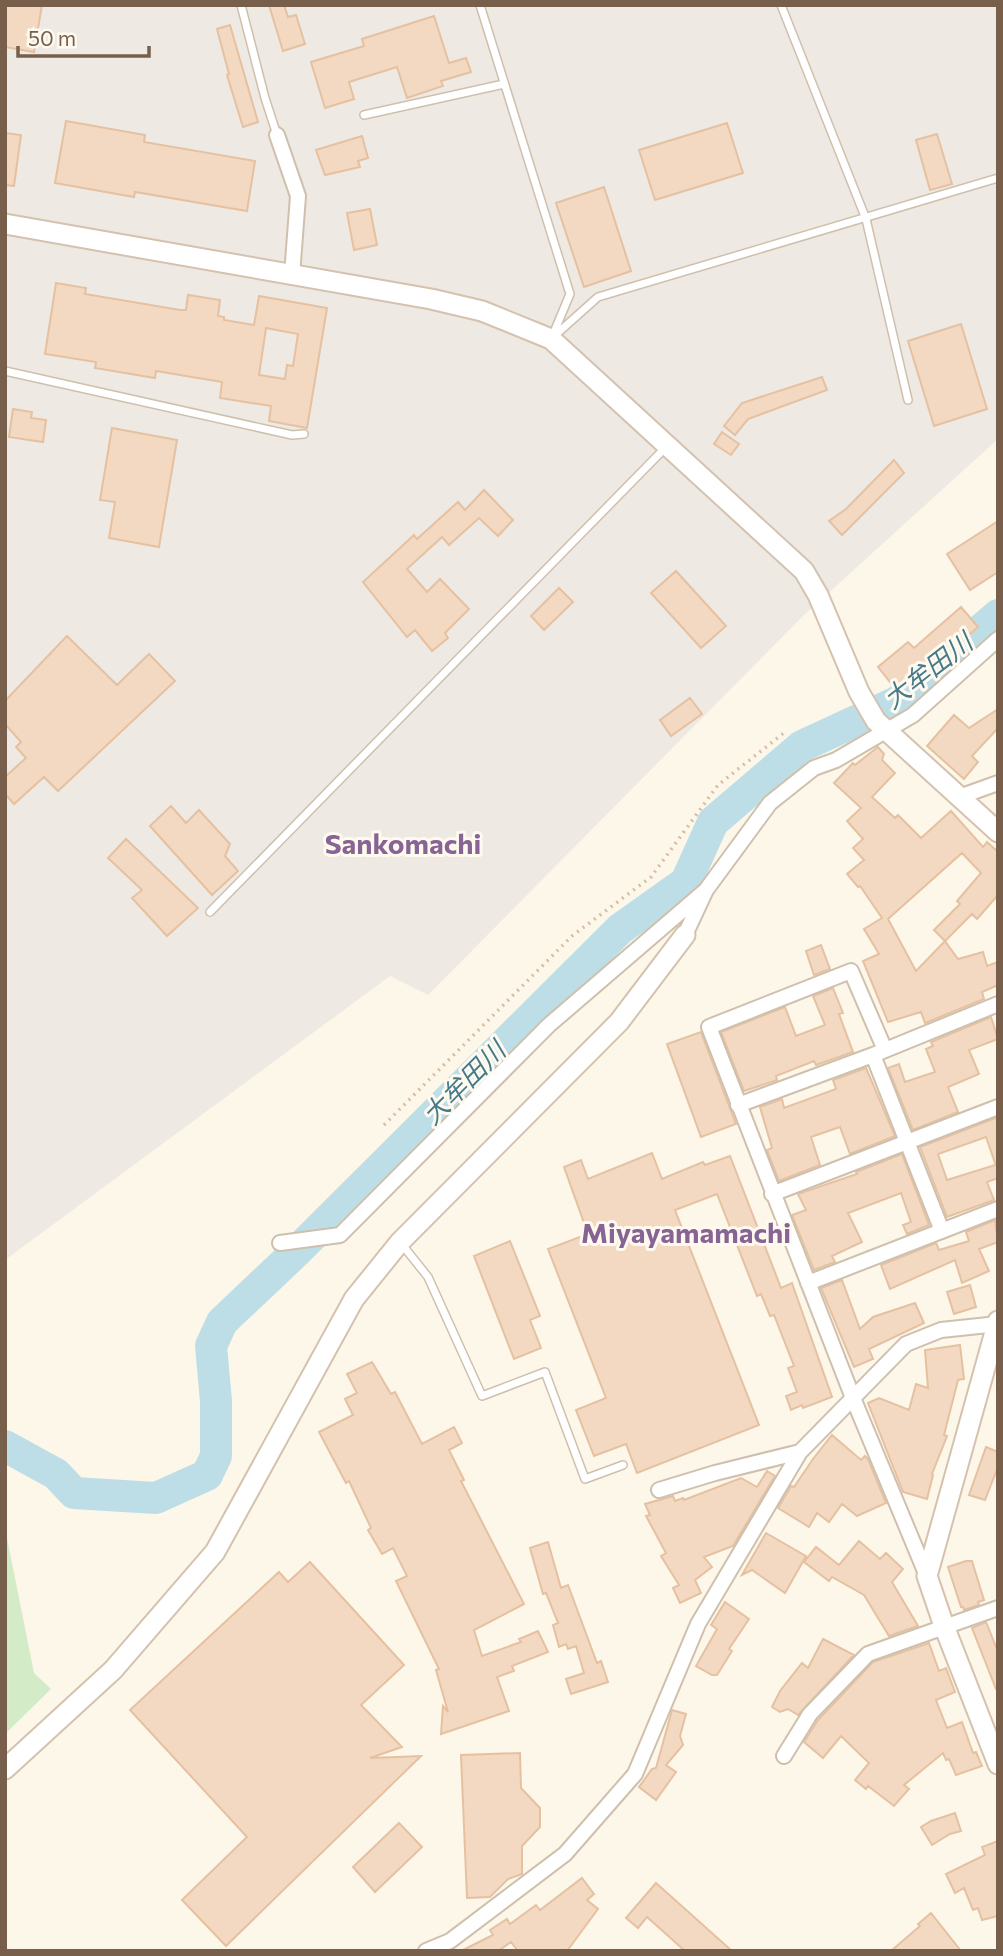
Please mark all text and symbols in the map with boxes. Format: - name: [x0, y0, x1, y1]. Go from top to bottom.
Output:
- scale bar: [18, 14, 149, 58]
- text: 50 m: [28, 25, 76, 50]
- water label: 大牟田川: [877, 624, 980, 714]
- district label: Sankomachi: [325, 826, 481, 860]
- water label: 大牟田川: [415, 1032, 513, 1130]
- district label: Miyayamamachi: [581, 1215, 791, 1249]

